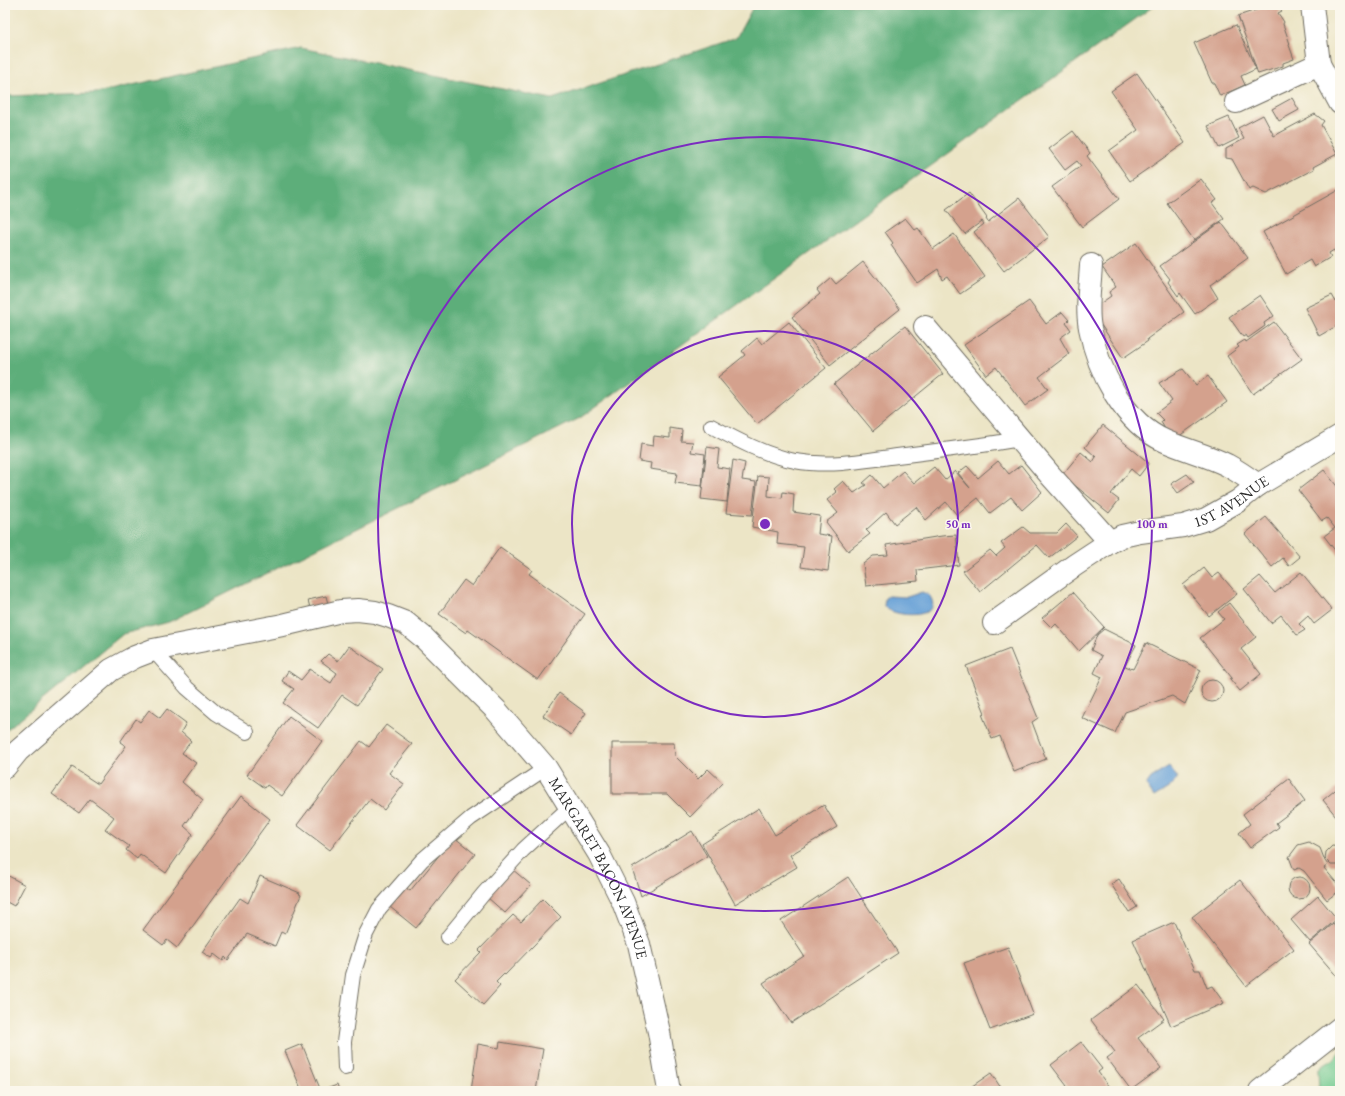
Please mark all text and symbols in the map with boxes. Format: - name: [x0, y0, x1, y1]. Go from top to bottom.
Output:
- street label: 1ST AVENUE: [1191, 471, 1272, 531]
- text: 50 m: [945, 516, 971, 532]
- text: 100 m: [1136, 516, 1168, 532]
- centre of rings: [758, 517, 772, 531]
- street label: MARGARET BACON AVENUE: [545, 773, 652, 961]

